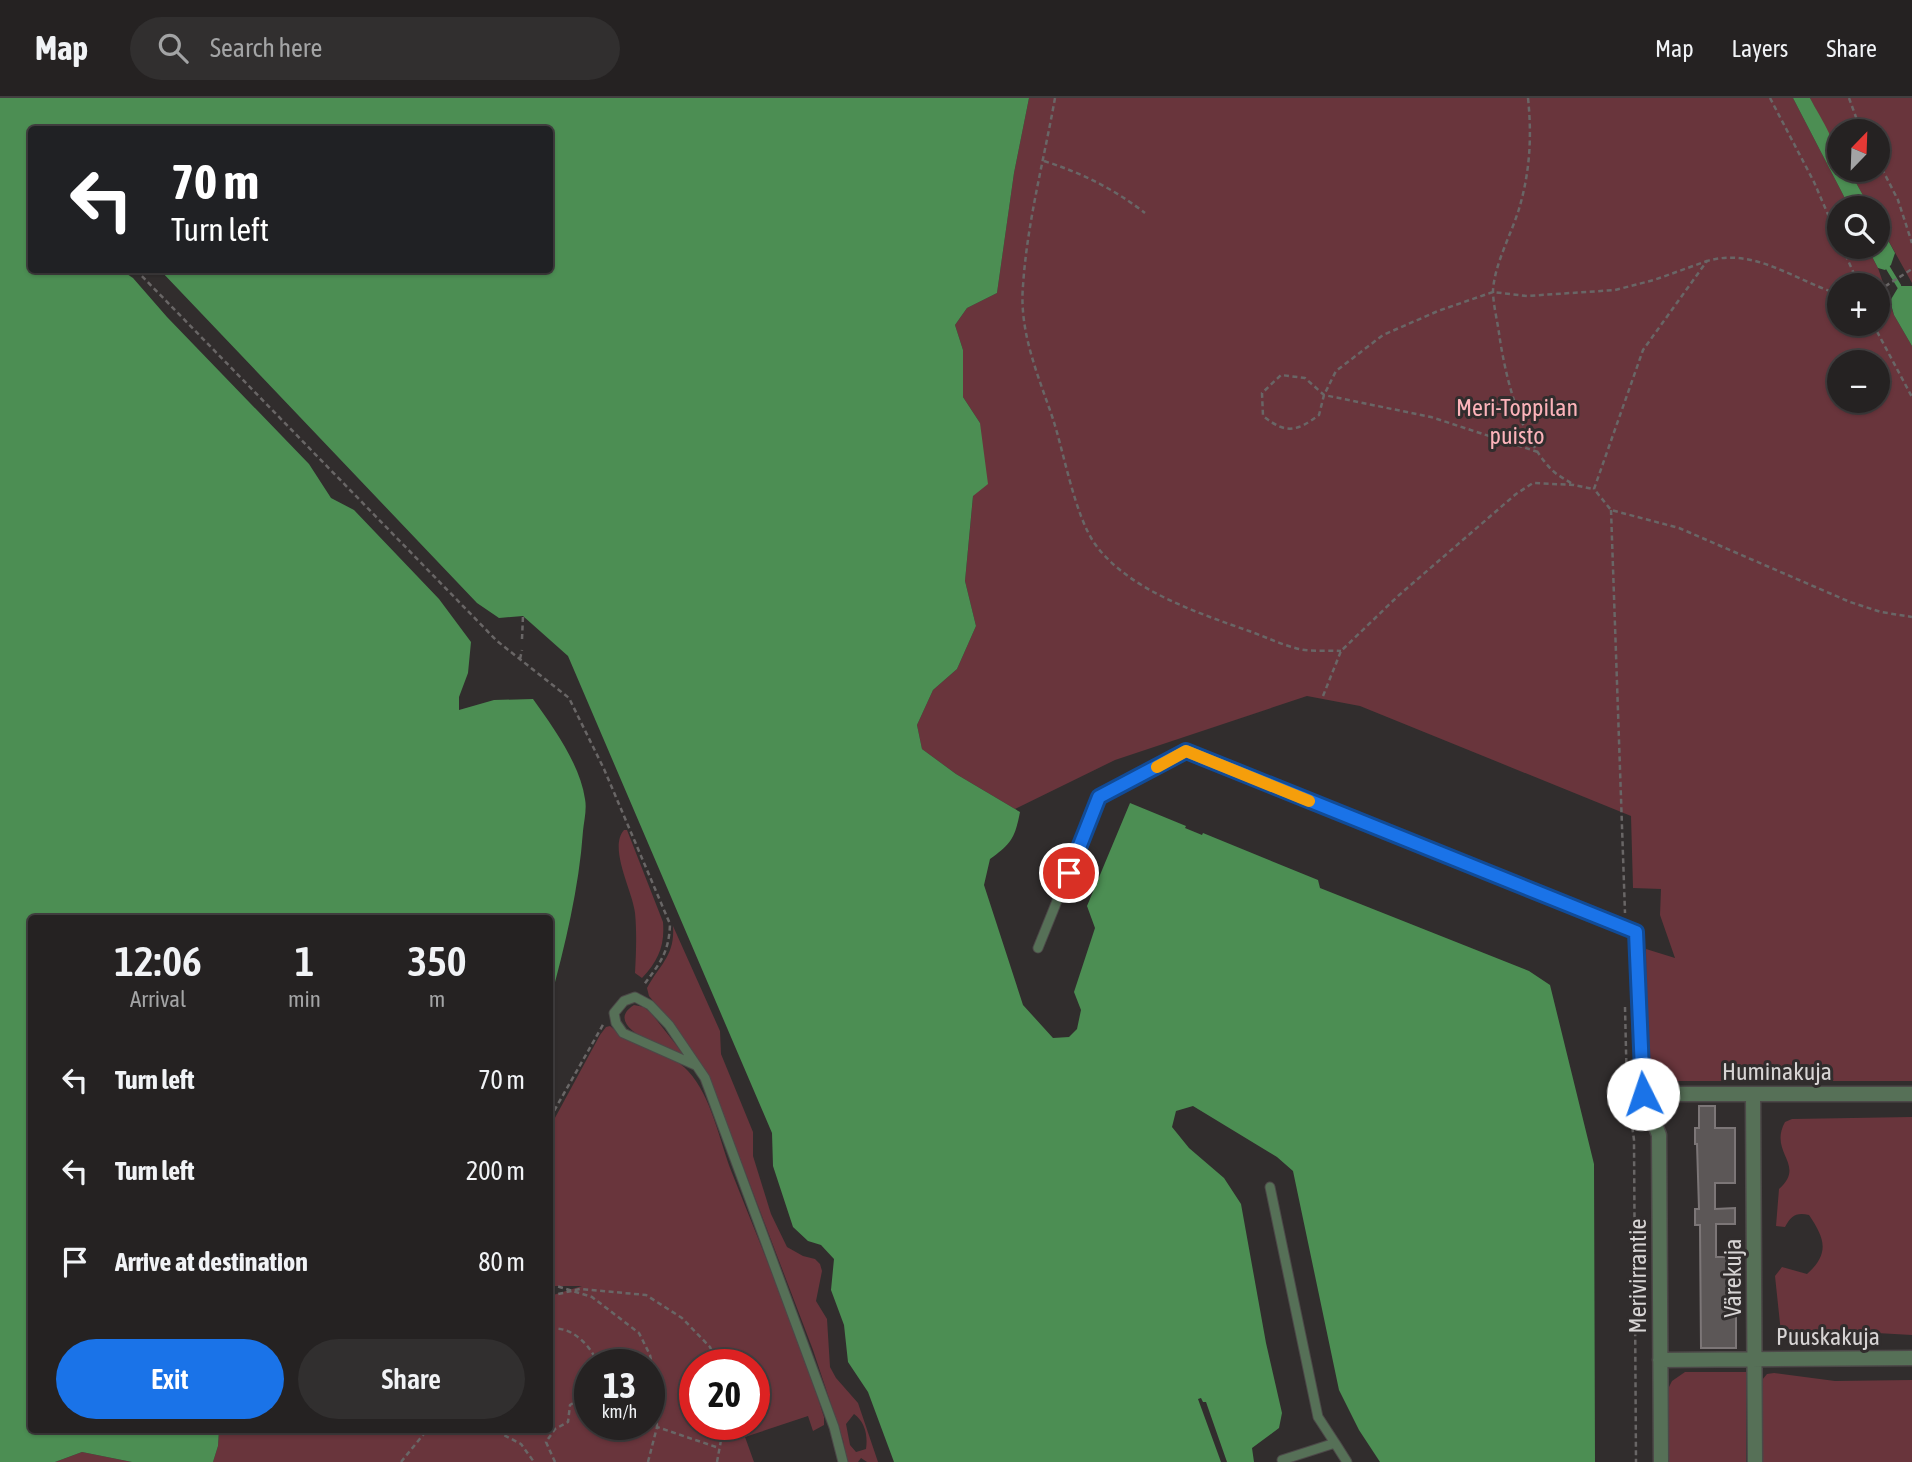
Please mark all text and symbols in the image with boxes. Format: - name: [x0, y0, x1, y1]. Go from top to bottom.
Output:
- search box: [130, 17, 620, 80]
- text: Map: [35, 29, 88, 67]
- icon: search: [154, 29, 192, 67]
- text: Search here: [210, 33, 322, 63]
- text: Map: [1655, 35, 1694, 62]
- text: Layers: [1732, 35, 1788, 62]
- text: Share: [1826, 35, 1877, 62]
- north arrow: [1827, 119, 1890, 182]
- map controls: [1827, 119, 1890, 413]
- text: 70 m: [171, 153, 259, 209]
- icon: left: [56, 154, 147, 245]
- button: search: [1827, 196, 1890, 259]
- text: Turn left: [171, 211, 269, 248]
- button: +: [1827, 273, 1890, 336]
- button: −: [1827, 350, 1890, 413]
- park label: Meri-Toppilan puisto: [1456, 394, 1578, 449]
- pin: [1039, 843, 1099, 903]
- icon: arrive: [1050, 854, 1088, 892]
- text: 12:06: [114, 937, 202, 985]
- text: 1: [295, 937, 314, 985]
- text: 350: [407, 937, 467, 985]
- text: Arrival: [130, 986, 186, 1012]
- text: min: [288, 986, 321, 1012]
- text: m: [429, 986, 445, 1012]
- position arrow: [1606, 1057, 1680, 1131]
- street label: Huminakuja: [1722, 1058, 1832, 1085]
- icon: left: [56, 1061, 94, 1099]
- text: Turn left: [115, 1065, 195, 1095]
- text: 70 m: [478, 1065, 525, 1095]
- icon: left: [56, 1152, 94, 1190]
- text: Turn left: [115, 1156, 195, 1186]
- text: 200 m: [466, 1156, 525, 1186]
- street label: Merivirrantie: [1624, 1219, 1651, 1333]
- street label: Värekuja: [1719, 1238, 1746, 1318]
- icon: arrive: [56, 1243, 94, 1281]
- text: Arrive at destination: [115, 1247, 308, 1277]
- text: 80 m: [478, 1247, 525, 1277]
- street label: Puuskakuja: [1776, 1323, 1880, 1350]
- button: Exit: [56, 1339, 284, 1419]
- button: Share: [298, 1339, 525, 1419]
- speed limit sign: 20: [679, 1349, 770, 1440]
- text: 13: [603, 1365, 636, 1405]
- text: km/h: [602, 1401, 637, 1422]

